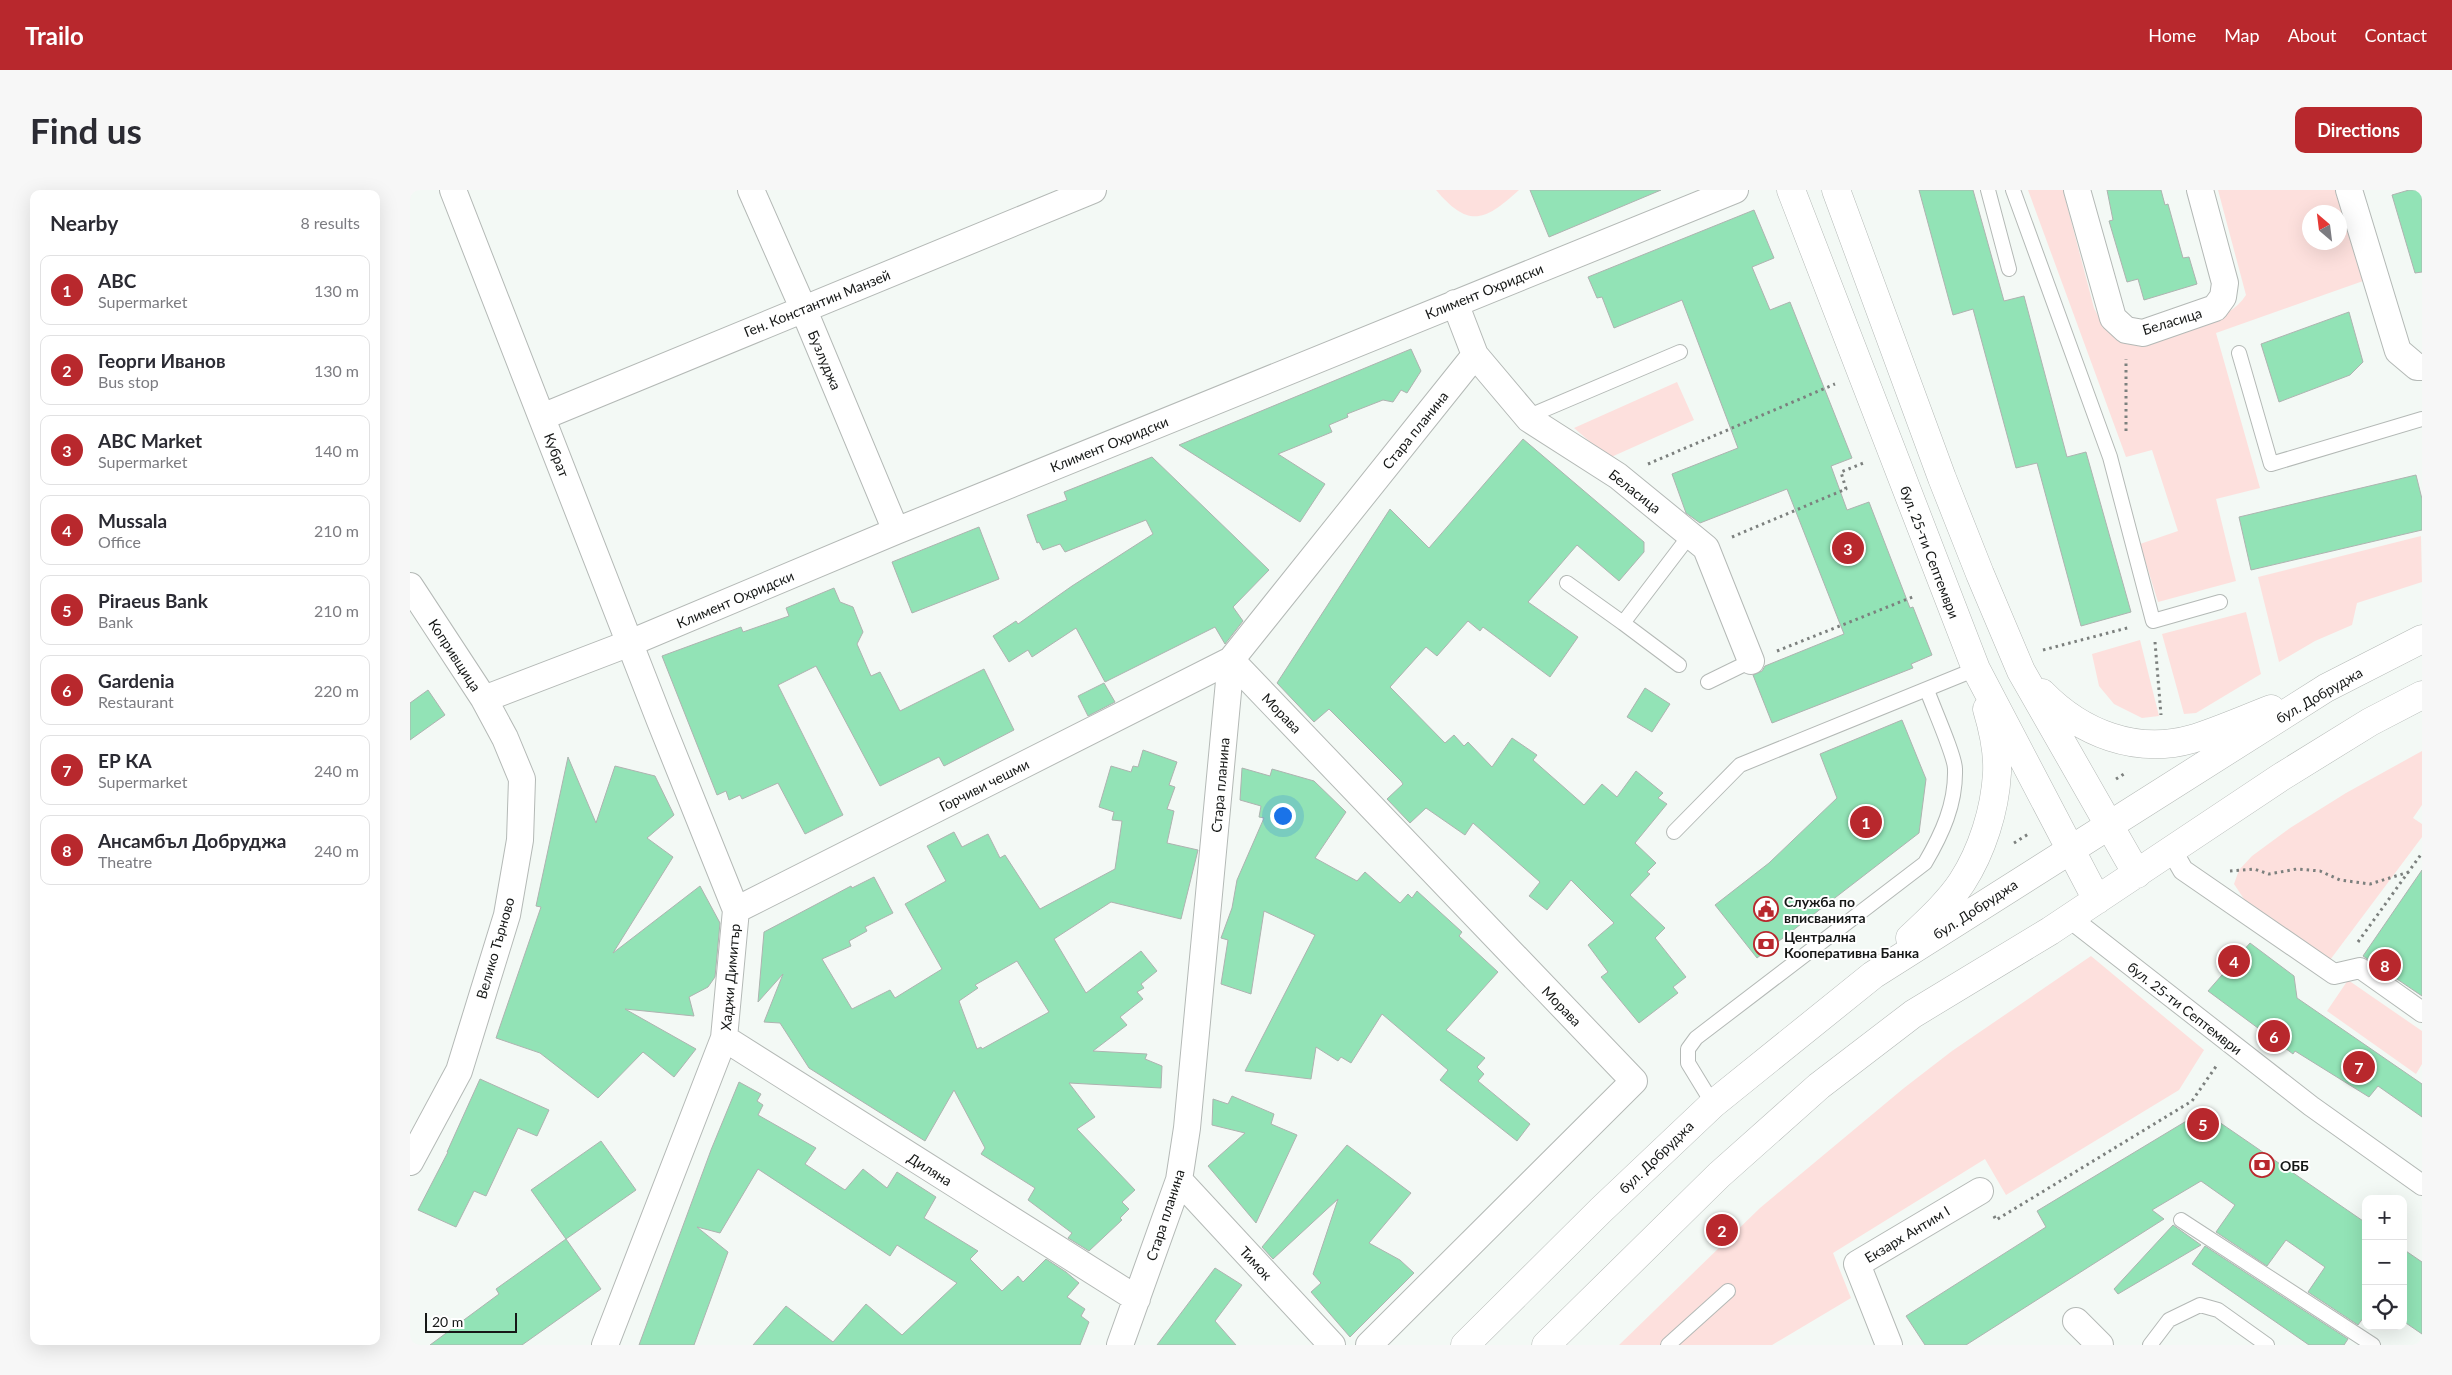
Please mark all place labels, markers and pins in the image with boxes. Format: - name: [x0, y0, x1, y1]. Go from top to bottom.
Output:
- pin: 3: [1832, 529, 1864, 567]
- pin: 1: [1850, 803, 1882, 841]
- place label: Служба по вписванията: [1784, 893, 1866, 926]
- public building icon: Служба по вписванията: [1753, 896, 1779, 922]
- place label: Централна Кооперативна Банка: [1784, 928, 1919, 961]
- bank icon: Централна Кооперативна Банка: [1753, 931, 1779, 957]
- pin: 4: [2218, 942, 2250, 980]
- pin: 8: [2369, 946, 2401, 984]
- pin: 6: [2258, 1017, 2290, 1055]
- pin: 7: [2343, 1048, 2375, 1086]
- pin: 5: [2187, 1105, 2219, 1143]
- bank icon: ОББ: [2249, 1152, 2275, 1178]
- place label: ОББ: [2280, 1157, 2309, 1174]
- pin: 2: [1706, 1211, 1738, 1249]

